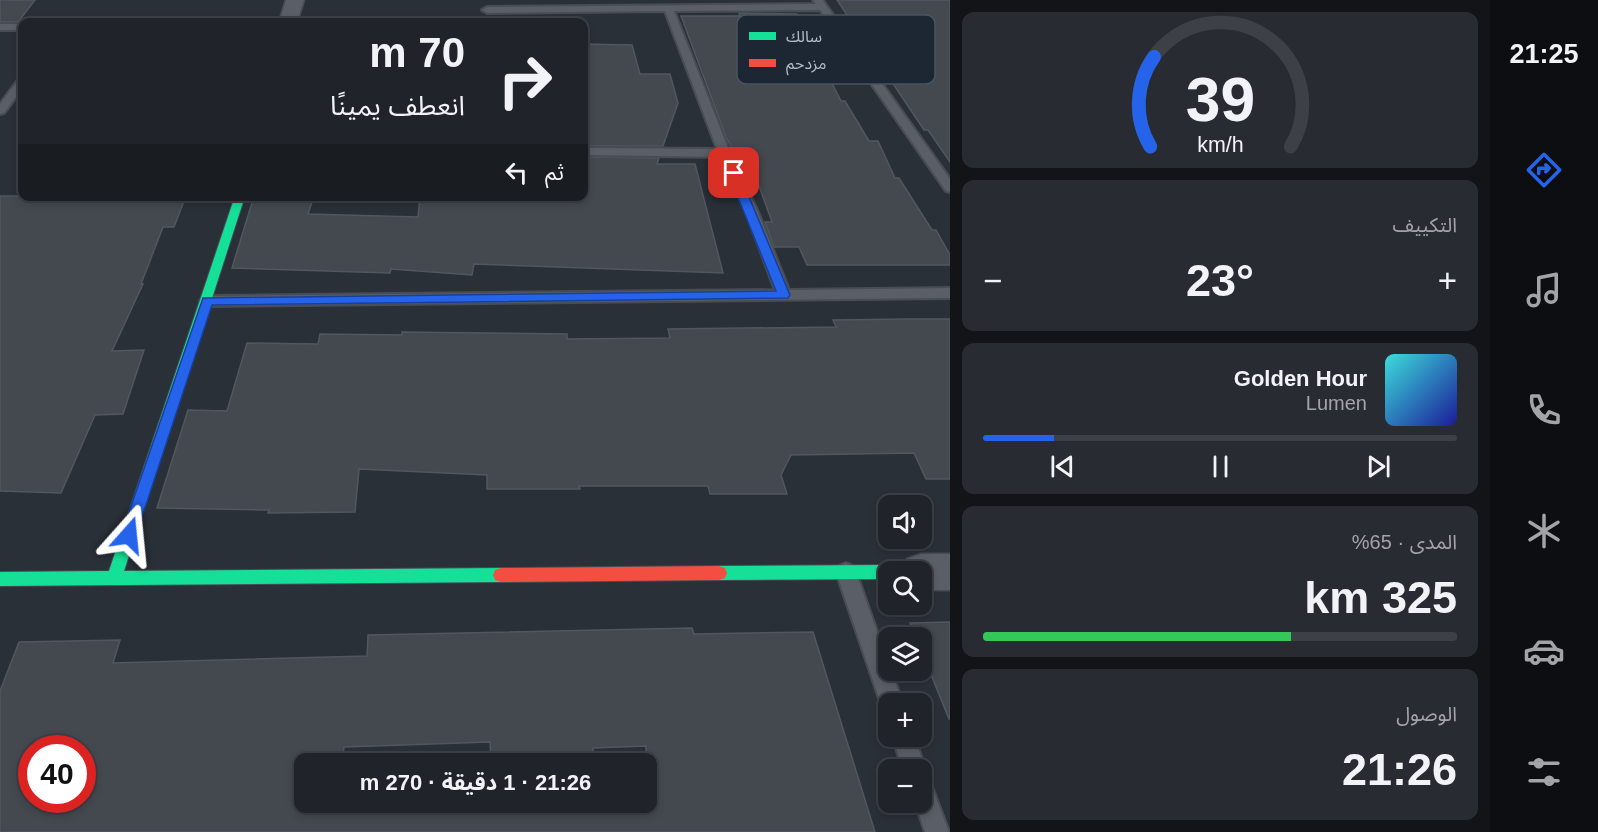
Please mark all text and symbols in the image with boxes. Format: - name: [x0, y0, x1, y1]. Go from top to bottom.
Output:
- legend: [737, 15, 935, 84]
- text: سالك: [786, 28, 822, 45]
- text: 70 m: [369, 29, 465, 76]
- text: 21:25: [1509, 39, 1579, 69]
- icon: right: [486, 42, 564, 120]
- text: مزدحم: [786, 55, 826, 76]
- text: 39: [1185, 65, 1255, 134]
- text: انعطف يمينًا: [330, 91, 465, 121]
- text: km/h: [1197, 133, 1243, 157]
- pin: [708, 147, 759, 198]
- icon: directions: [1523, 149, 1565, 191]
- icon: left: [500, 156, 533, 189]
- icon: arrive: [717, 156, 750, 189]
- text: ثم: [545, 160, 564, 185]
- text: التكييف: [1393, 214, 1457, 236]
- text: 23°: [1186, 255, 1254, 306]
- text: −: [983, 262, 1002, 299]
- text: +: [1438, 262, 1457, 299]
- icon: music: [1523, 269, 1565, 311]
- text: Golden Hour: [1234, 366, 1367, 391]
- icon: phone: [1523, 389, 1565, 431]
- text: Lumen: [1306, 392, 1367, 414]
- icon: previous: [1046, 450, 1079, 483]
- icon: pause: [1204, 450, 1237, 483]
- icon: next: [1362, 450, 1395, 483]
- map controls: [878, 495, 932, 813]
- button: sound: [878, 495, 932, 549]
- position arrow: [97, 503, 161, 567]
- icon: climate: [1523, 510, 1565, 552]
- text: المدى · 65%: [1352, 531, 1457, 553]
- button: search: [878, 561, 932, 615]
- text: 325 km: [1304, 572, 1457, 623]
- button: layers: [878, 627, 932, 681]
- icon: car: [1523, 630, 1565, 672]
- button: +: [878, 693, 932, 747]
- text: الوصول: [1396, 703, 1457, 725]
- speed limit sign: 40: [18, 735, 96, 813]
- text: 21:26: [1342, 744, 1457, 795]
- icon: filters: [1523, 751, 1565, 793]
- button: −: [878, 759, 932, 813]
- text: 21:26 · 1 دقيقة · 270 m: [360, 770, 591, 795]

